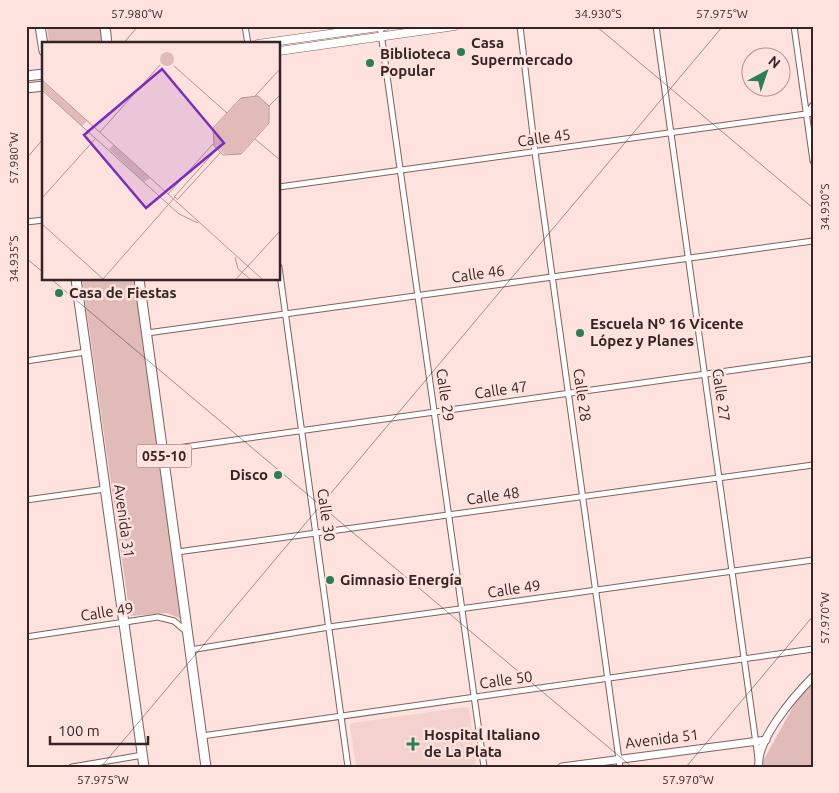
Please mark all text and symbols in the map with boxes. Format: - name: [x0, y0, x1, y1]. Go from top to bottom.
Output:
- text: 57.980°W: [111, 7, 163, 20]
- text: 34.930°S: [575, 7, 621, 20]
- text: 57.975°W: [696, 7, 748, 20]
- place label: Casa Supermercado: [471, 34, 573, 68]
- inset map: [42, 42, 280, 280]
- place label: Biblioteca Popular: [380, 45, 451, 79]
- marker: Casa Supermercado: [455, 46, 467, 58]
- north arrow: [742, 48, 792, 98]
- text: N: [765, 53, 784, 72]
- marker: Biblioteca Popular: [364, 57, 376, 69]
- street label: Calle 45: [516, 125, 572, 150]
- text: 57.980°W: [7, 132, 20, 184]
- text: 34.930°S: [818, 184, 831, 230]
- text: 34.935°S: [7, 236, 20, 282]
- street label: Calle 46: [450, 261, 506, 286]
- place label: Casa de Fiestas: [69, 284, 177, 301]
- marker: Casa de Fiestas: [53, 287, 65, 299]
- place label: Escuela Nº 16 Vicente López y Planes: [590, 315, 744, 349]
- marker: Escuela Nº 16 Vicente López y Planes: [574, 327, 586, 339]
- street label: Calle 29: [433, 367, 458, 423]
- street label: Calle 28: [570, 367, 595, 423]
- street label: Calle 27: [709, 367, 734, 423]
- street label: Calle 47: [473, 377, 529, 402]
- road number: 055-10: [136, 444, 192, 468]
- place label: Disco: [230, 466, 268, 483]
- marker: Disco: [272, 469, 284, 481]
- street label: Avenida 31: [111, 483, 138, 559]
- street label: Calle 48: [465, 483, 521, 508]
- street label: Calle 30: [314, 487, 339, 543]
- place label: Gimnasio Energía: [340, 571, 462, 588]
- marker: Gimnasio Energía: [324, 574, 336, 586]
- street label: Calle 49: [486, 576, 542, 601]
- text: 57.970°W: [818, 592, 831, 644]
- street label: Calle 49: [79, 599, 135, 624]
- street label: Calle 50: [478, 667, 534, 692]
- scale bar: [50, 713, 148, 745]
- text: 100 m: [58, 722, 100, 739]
- place label: Hospital Italiano de La Plata: [424, 726, 540, 760]
- street label: Avenida 51: [624, 726, 700, 751]
- marker: Hospital Italiano de La Plata: [406, 737, 420, 751]
- text: 57.975°W: [77, 773, 129, 786]
- text: 57.970°W: [662, 773, 714, 786]

